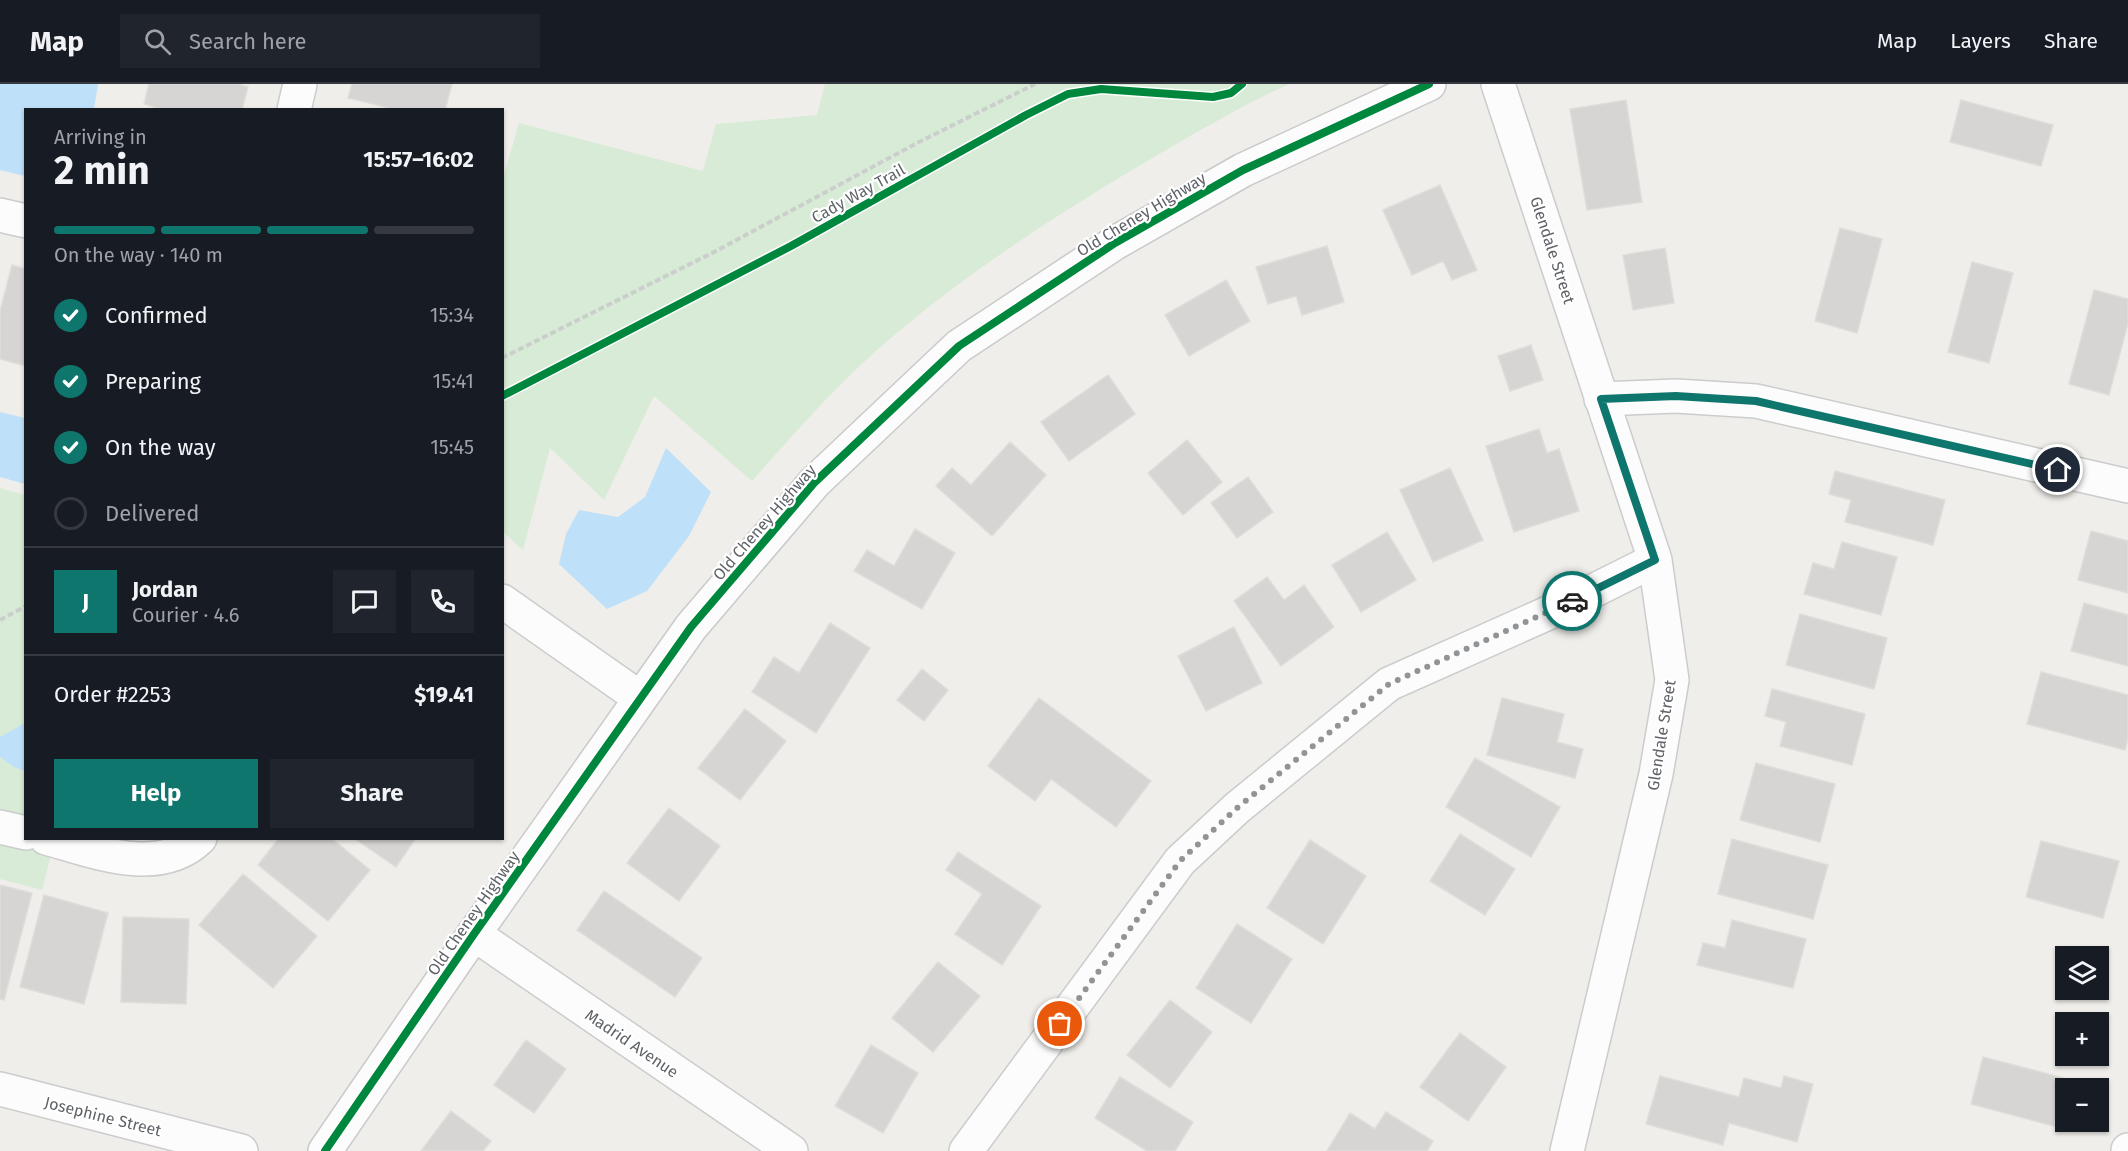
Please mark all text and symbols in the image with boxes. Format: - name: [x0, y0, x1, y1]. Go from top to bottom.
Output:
- search box: [120, 14, 540, 68]
- text: Map: [30, 25, 84, 58]
- icon: search: [141, 25, 174, 58]
- text: Search here: [189, 28, 307, 55]
- text: Map: [1877, 28, 1917, 54]
- text: Layers: [1950, 28, 2011, 54]
- text: Share: [2044, 28, 2098, 54]
- text: Arriving in: [54, 125, 147, 149]
- text: 15:57–16:02: [363, 146, 474, 173]
- text: 2 min: [54, 148, 150, 194]
- street label: Cady Way Trail: [808, 160, 909, 227]
- street label: Old Cheney Highway: [1073, 168, 1209, 260]
- street label: Glendale Street: [1526, 194, 1579, 307]
- text: On the way · 140 m: [54, 243, 223, 267]
- icon: check: [54, 299, 87, 332]
- text: Confirmed: [105, 302, 208, 329]
- text: 15:34: [430, 303, 474, 327]
- icon: check: [54, 365, 87, 398]
- text: Preparing: [105, 368, 201, 395]
- text: 15:41: [432, 369, 474, 393]
- icon: check: [54, 431, 87, 464]
- text: On the way: [105, 434, 216, 461]
- text: 15:45: [430, 435, 474, 459]
- pin: [2032, 444, 2083, 495]
- icon: home: [2041, 453, 2074, 486]
- street label: Old Cheney Highway: [709, 460, 820, 584]
- text: Delivered: [105, 500, 200, 527]
- button: chat: [333, 570, 396, 633]
- button: phone: [411, 570, 474, 633]
- courier: [1542, 571, 1602, 631]
- text: Jordan: [132, 576, 198, 603]
- icon: car: [1556, 585, 1589, 618]
- text: J: [82, 588, 89, 615]
- text: Courier · 4.6: [132, 603, 239, 627]
- street label: Glendale Street: [1643, 678, 1680, 792]
- text: Order #2253: [54, 681, 171, 708]
- text: $19.41: [414, 681, 474, 708]
- button: Help: [54, 759, 258, 828]
- button: Share: [270, 759, 474, 828]
- street label: Old Cheney Highway: [423, 847, 523, 979]
- map controls: [2055, 946, 2109, 1132]
- button: layers: [2055, 946, 2109, 1000]
- pin: [1034, 998, 1085, 1049]
- street label: Madrid Avenue: [582, 1005, 682, 1082]
- icon: bag: [1043, 1007, 1076, 1040]
- button: +: [2055, 1012, 2109, 1066]
- button: −: [2055, 1078, 2109, 1132]
- street label: Josephine Street: [43, 1093, 163, 1140]

